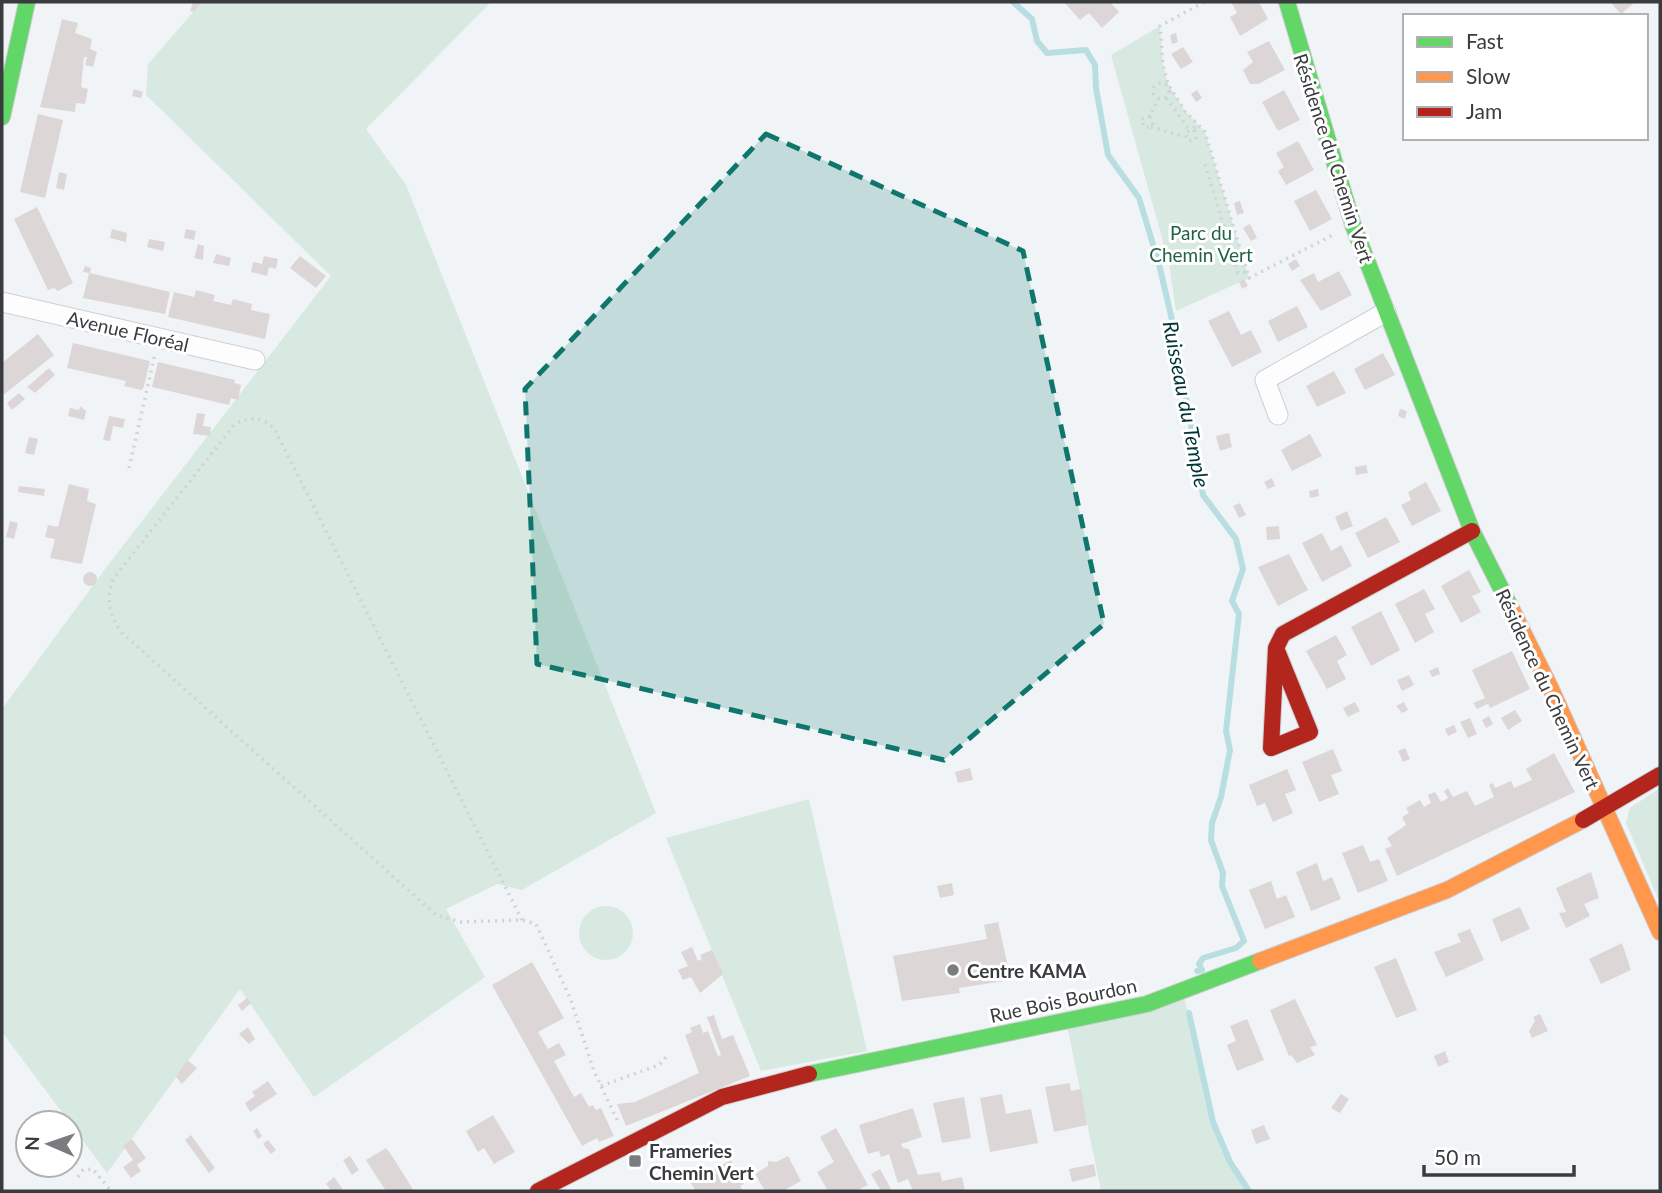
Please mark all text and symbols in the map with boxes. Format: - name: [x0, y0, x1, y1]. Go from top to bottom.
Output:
- legend: [1403, 14, 1648, 140]
- text: Fast: [1466, 28, 1504, 53]
- street label: Résidence du Chemin Vert: [1289, 50, 1379, 266]
- text: Slow: [1466, 63, 1511, 88]
- text: Jam: [1466, 98, 1502, 123]
- park label: Parc du Chemin Vert: [1149, 221, 1253, 266]
- street label: Avenue Floréal: [65, 306, 191, 356]
- water label: Ruisseau du Temple: [1159, 318, 1215, 490]
- street label: Résidence du Chemin Vert: [1491, 585, 1605, 793]
- place label: Centre KAMA: [967, 959, 1087, 982]
- marker: Centre KAMA: [945, 962, 961, 978]
- street label: Rue Bois Bourdon: [987, 973, 1139, 1027]
- north arrow: [14, 1109, 84, 1179]
- scale bar: [1424, 1134, 1574, 1178]
- text: N: [20, 1136, 43, 1151]
- place label: Frameries Chemin Vert: [649, 1139, 754, 1184]
- text: 50 m: [1434, 1144, 1481, 1169]
- marker: Frameries Chemin Vert: [627, 1153, 643, 1169]

